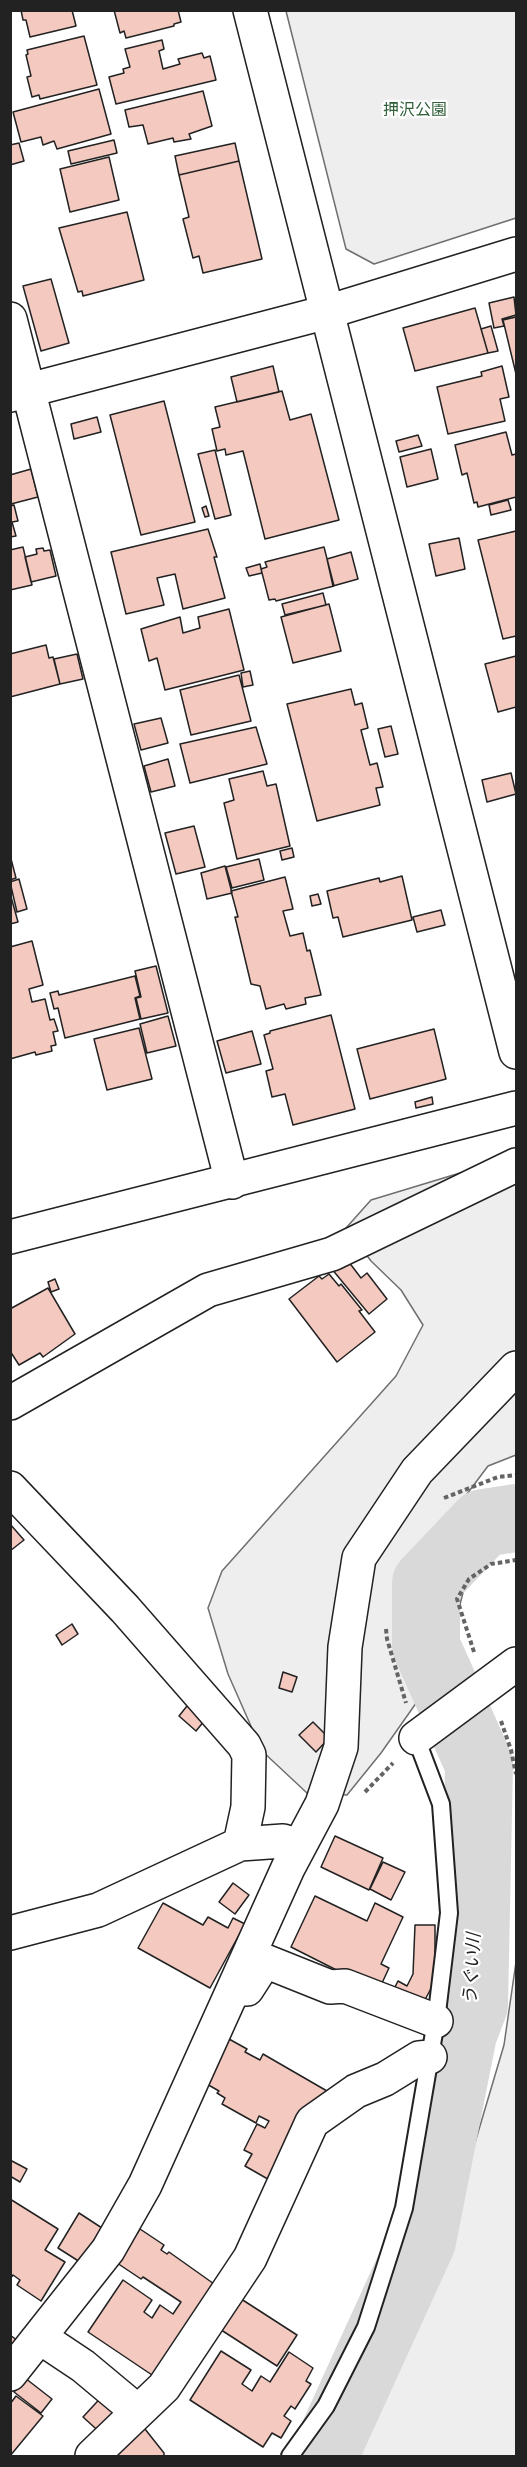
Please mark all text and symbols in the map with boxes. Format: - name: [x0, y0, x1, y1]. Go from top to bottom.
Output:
- park label: 押沢公園: [383, 101, 447, 121]
- water label: うぐい川: [460, 1932, 486, 2006]

